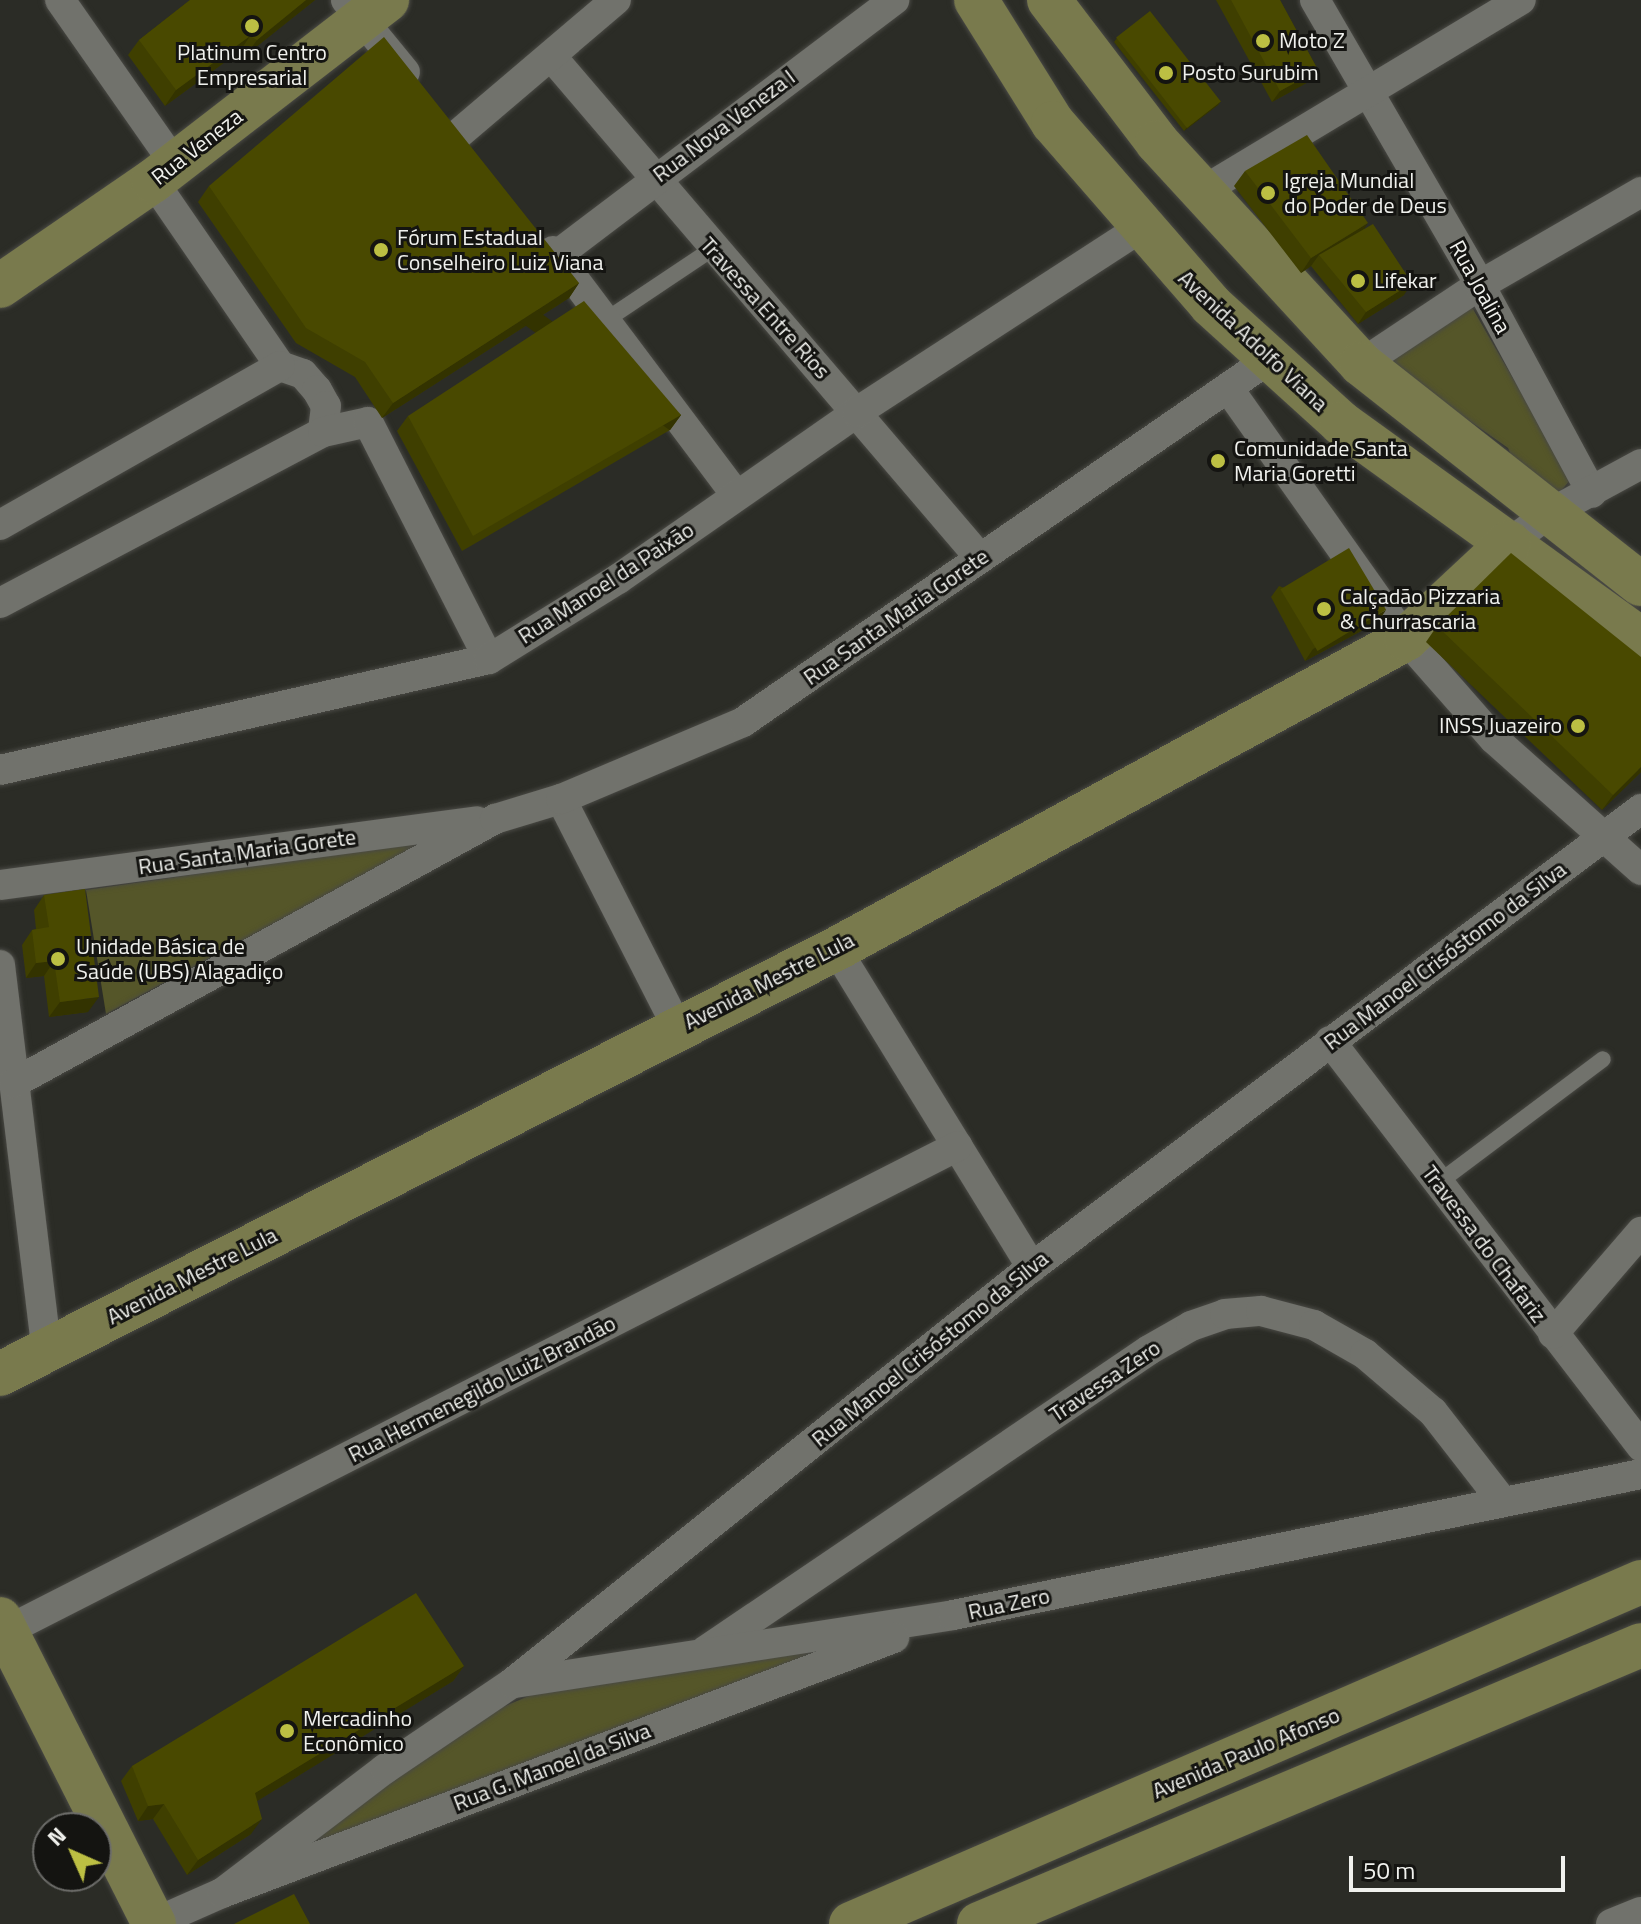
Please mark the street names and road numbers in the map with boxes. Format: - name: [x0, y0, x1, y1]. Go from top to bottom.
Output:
- street label: Rua Nova Veneza I: [648, 64, 800, 188]
- street label: Rua Veneza: [146, 103, 248, 191]
- street label: Travessa Entre Rios: [695, 232, 835, 384]
- street label: Rua Joalina: [1444, 236, 1516, 338]
- street label: Avenida Adolfo Viana: [1173, 265, 1333, 417]
- street label: Rua Manoel da Paixão: [513, 516, 699, 650]
- street label: Rua Santa Maria Gorete: [799, 543, 993, 691]
- street label: Rua Santa Maria Gorete: [136, 824, 358, 880]
- street label: Rua Manoel Crisóstomo da Silva: [1319, 856, 1571, 1056]
- street label: Avenida Mestre Lula: [680, 927, 858, 1035]
- street label: Travessa do Chafariz: [1416, 1160, 1552, 1328]
- street label: Avenida Mestre Lula: [103, 1222, 281, 1330]
- street label: Rua Manoel Crisóstomo da Silva: [807, 1246, 1053, 1452]
- street label: Rua Hermenegildo Luiz Brandão: [344, 1310, 620, 1468]
- street label: Travessa Zero: [1045, 1334, 1165, 1428]
- street label: Rua Zero: [966, 1582, 1052, 1626]
- street label: Avenida Paulo Afonso: [1148, 1702, 1344, 1804]
- street label: Rua G. Manoel da Silva: [450, 1717, 654, 1817]

